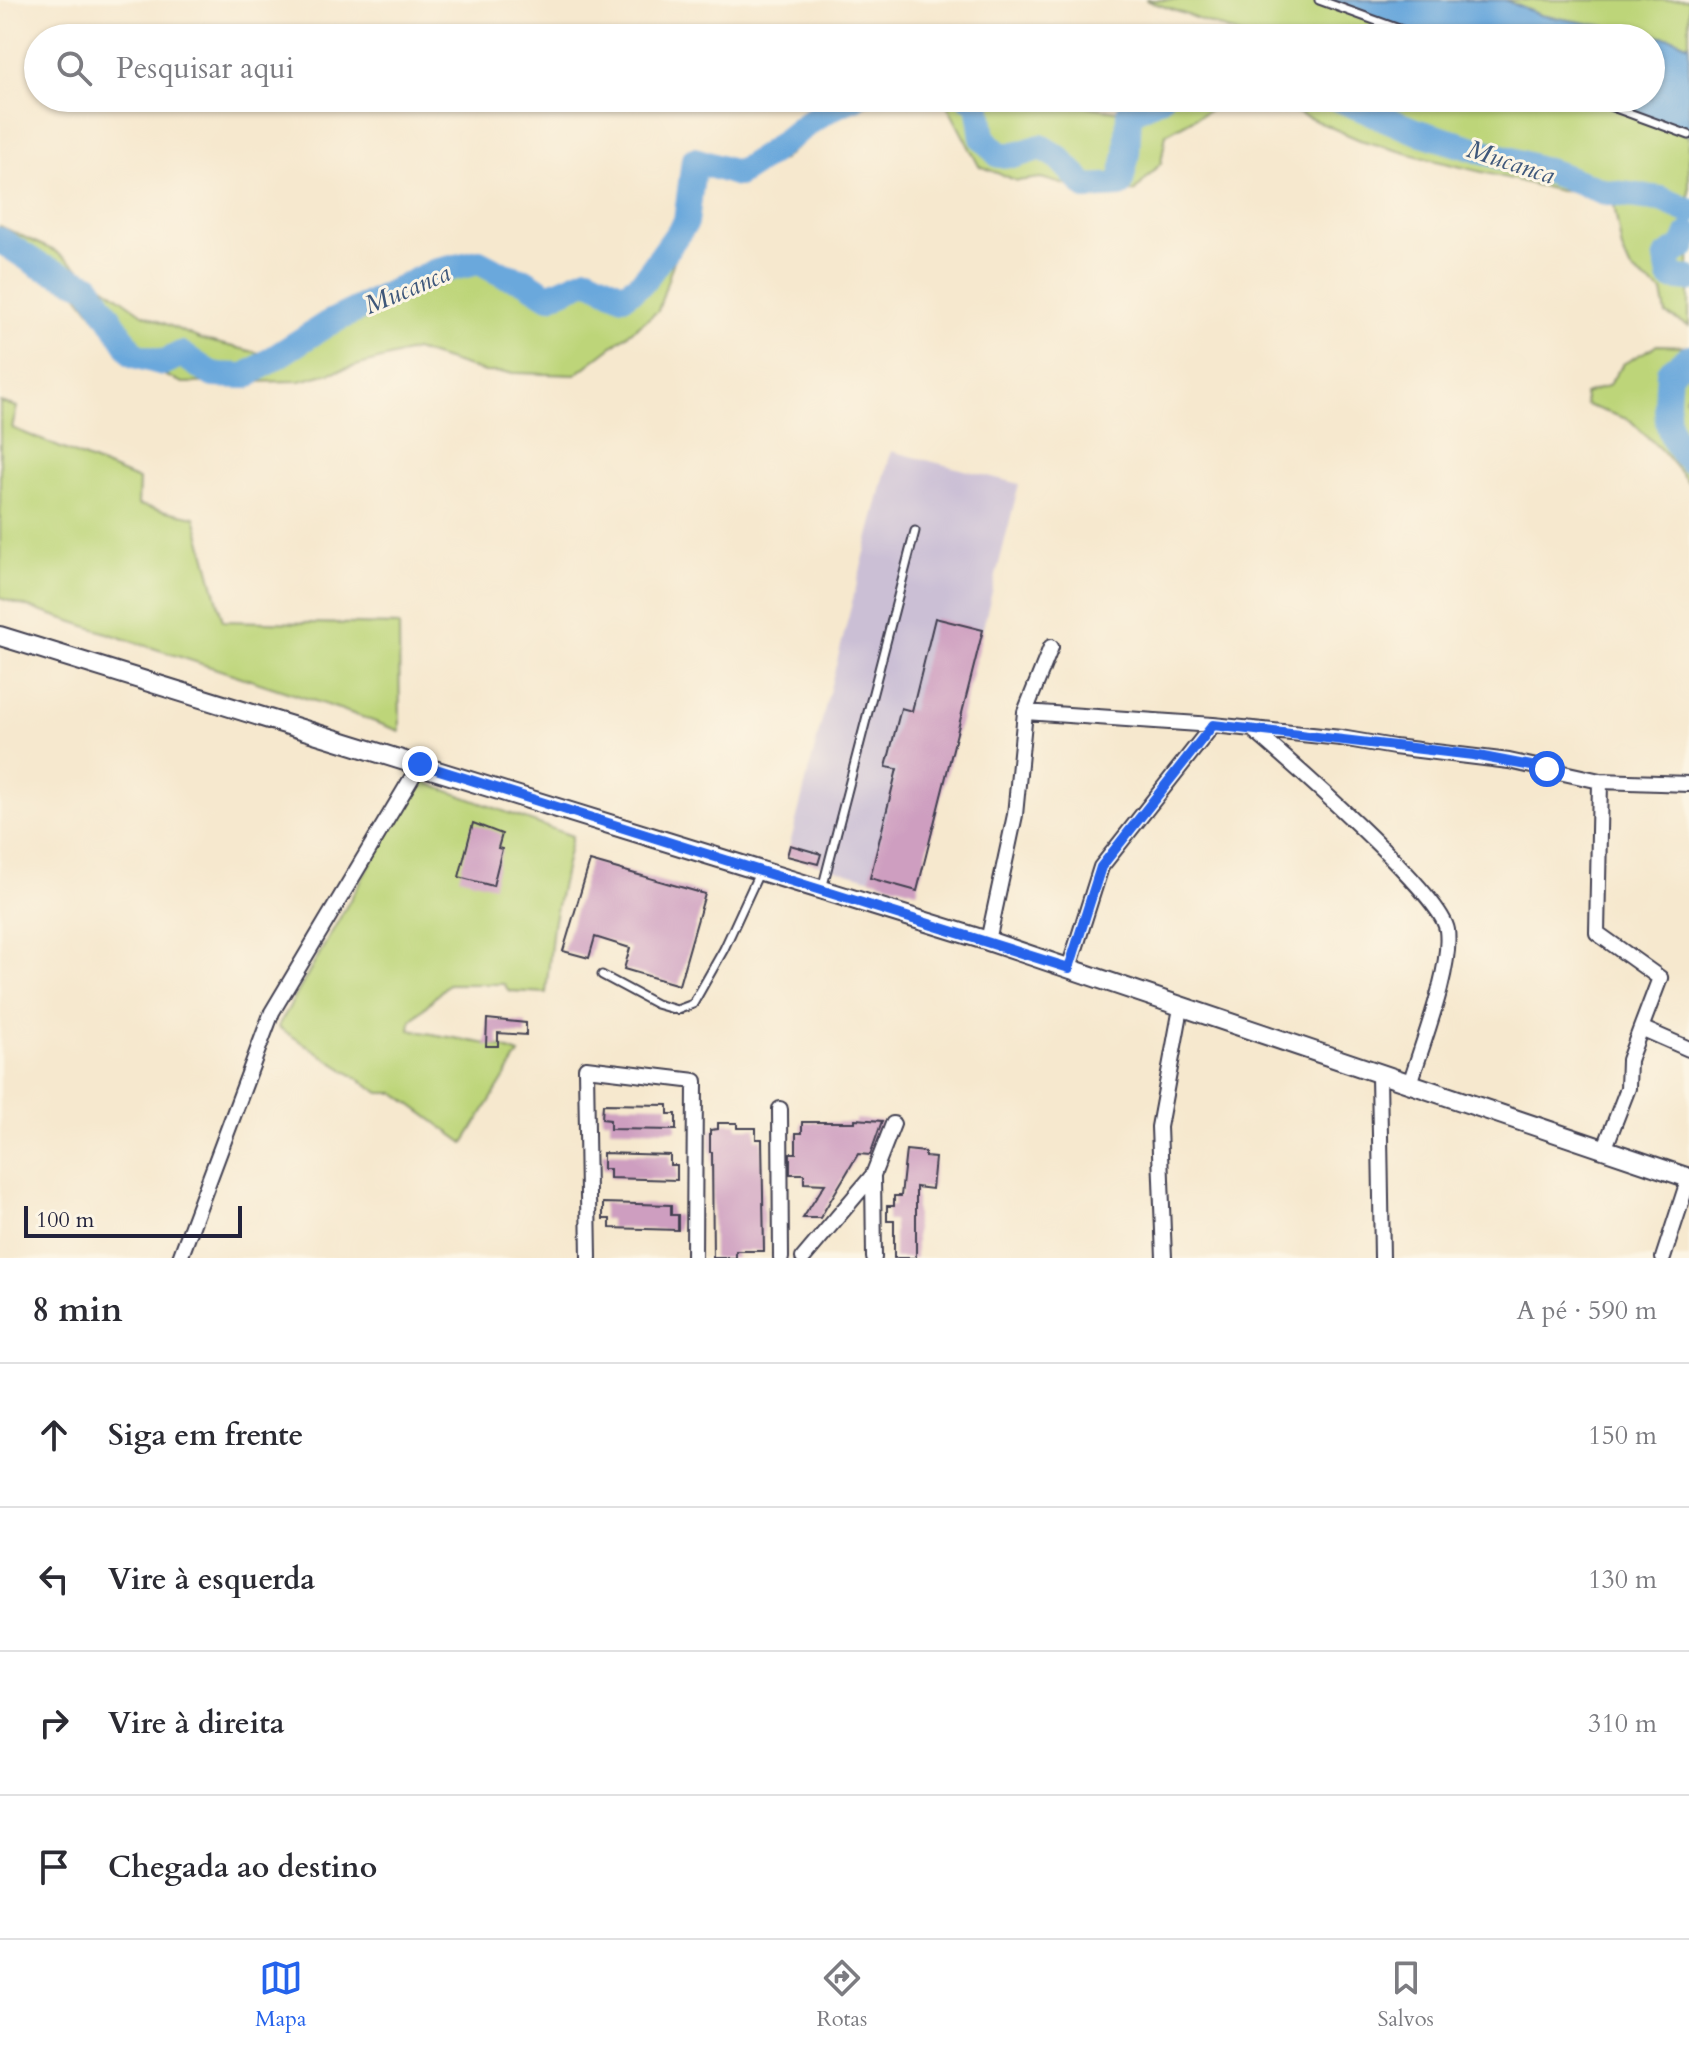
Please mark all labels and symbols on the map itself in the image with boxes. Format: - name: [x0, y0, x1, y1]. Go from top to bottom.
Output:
- water label: Mucanca: [1463, 131, 1560, 193]
- water label: Mucanca: [359, 255, 456, 323]
- route end: [402, 746, 438, 782]
- route start: [1529, 751, 1565, 787]
- scale bar: [24, 1202, 242, 1238]

